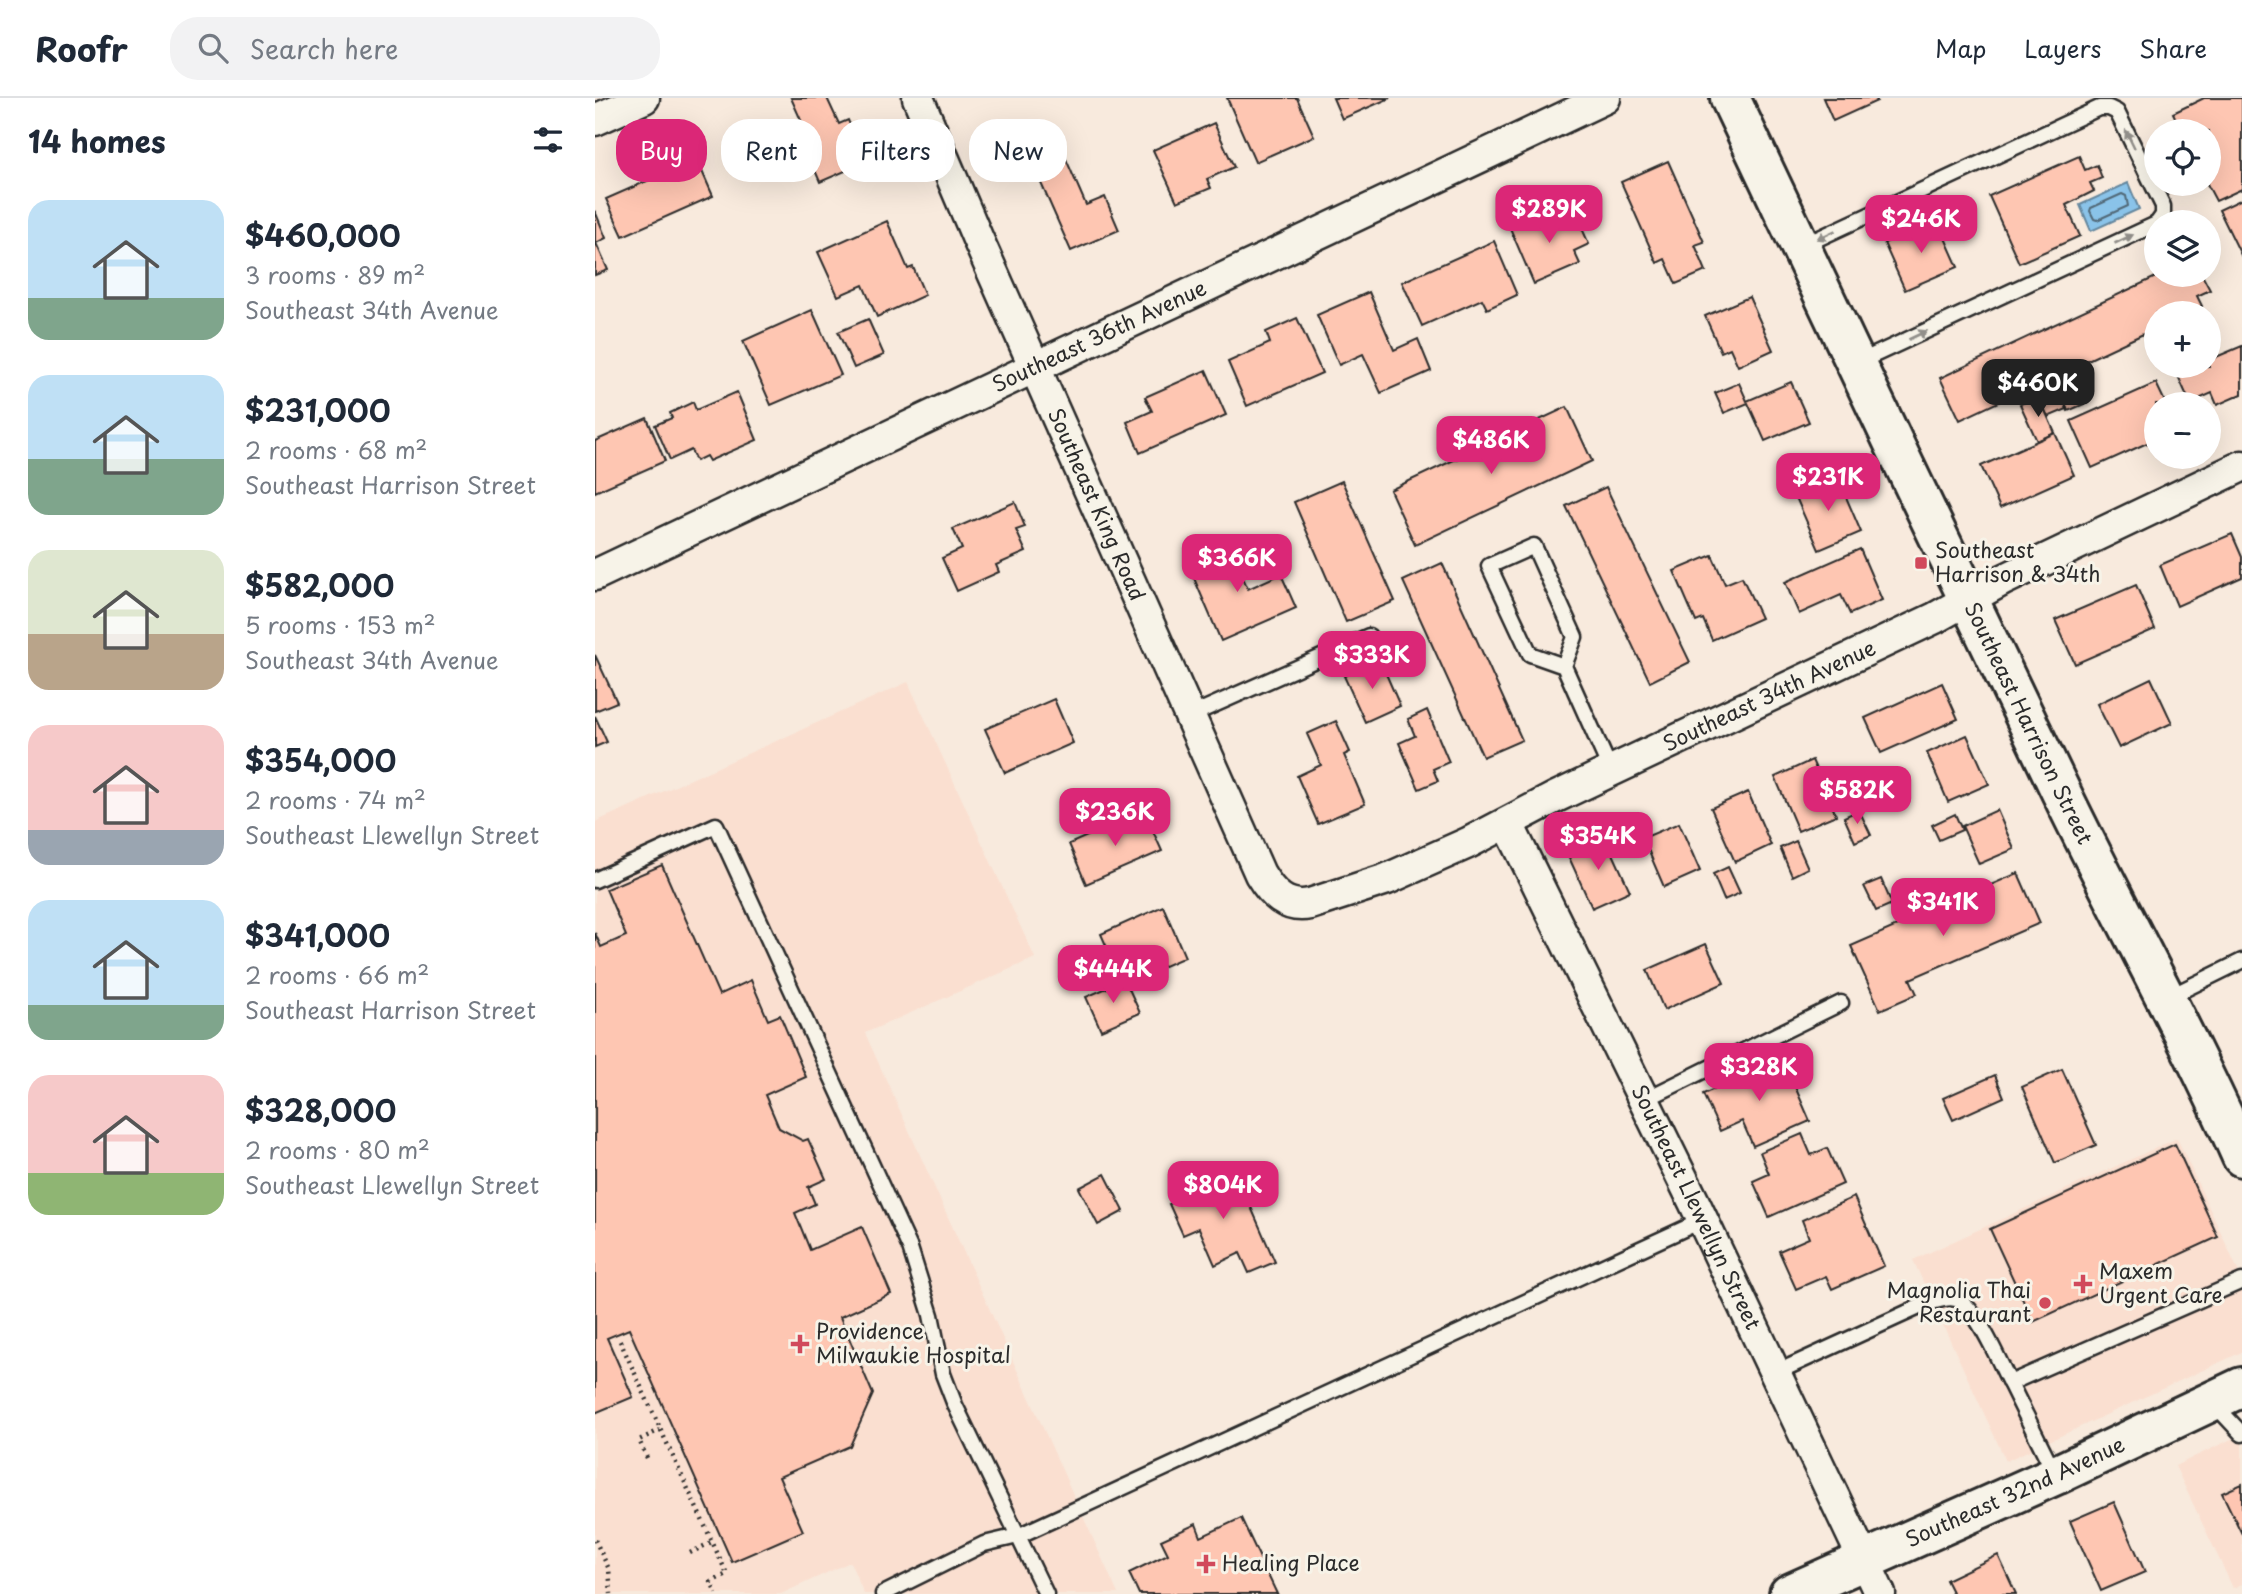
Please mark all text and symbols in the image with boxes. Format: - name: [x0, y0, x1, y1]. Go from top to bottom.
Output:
- search box: [170, 17, 660, 80]
- text: Roofr: [35, 23, 128, 73]
- icon: search: [194, 29, 232, 67]
- text: Search here: [250, 29, 398, 68]
- text: Map: [1935, 30, 1986, 66]
- text: Layers: [2024, 30, 2101, 66]
- text: Share: [2139, 30, 2207, 66]
- text: 14 homes: [28, 118, 166, 163]
- chip: Buy: [616, 119, 707, 182]
- chip: Rent: [721, 119, 822, 182]
- chip: Filters: [836, 119, 955, 182]
- chip: New: [969, 119, 1067, 182]
- map controls: [2144, 119, 2221, 469]
- button: locate: [2144, 119, 2221, 196]
- icon: filters: [529, 121, 567, 159]
- one-way arrow: [2125, 129, 2136, 149]
- pin: $289K: [1500, 186, 1598, 245]
- text: $289K: [1511, 190, 1587, 225]
- pin: $246K: [1872, 195, 1970, 255]
- text: $246K: [1881, 200, 1961, 235]
- button: layers: [2144, 210, 2221, 287]
- text: $460,000: [245, 212, 401, 257]
- icon: home: [84, 228, 168, 312]
- one-way arrow: [1816, 229, 1836, 241]
- one-way arrow: [2114, 233, 2134, 245]
- text: 3 rooms · 89 m²: [245, 257, 425, 292]
- street label: Southeast 36th Avenue: [986, 271, 1211, 399]
- text: Southeast 34th Avenue: [245, 292, 499, 327]
- button: +: [2144, 301, 2221, 378]
- one-way arrow: [1908, 329, 1928, 341]
- pin: $460K: [1989, 360, 2087, 419]
- text: $460K: [1997, 364, 2079, 399]
- text: $231,000: [245, 387, 391, 432]
- button: −: [2144, 392, 2221, 469]
- icon: home: [84, 403, 168, 487]
- street label: Southeast King Road: [1041, 403, 1155, 605]
- pin: $486K: [1442, 416, 1540, 476]
- text: $486K: [1452, 421, 1530, 456]
- text: 2 rooms · 68 m²: [245, 432, 427, 467]
- pin: $231K: [1779, 454, 1877, 513]
- text: $231K: [1792, 458, 1864, 493]
- text: Southeast Harrison Street: [245, 467, 536, 502]
- place label: Southeast Harrison & 34th: [1935, 533, 2100, 589]
- pin: $366K: [1188, 534, 1286, 594]
- text: $366K: [1198, 539, 1276, 574]
- marker: Southeast Harrison & 34th: [1913, 555, 1929, 571]
- text: $582,000: [245, 562, 394, 607]
- icon: home: [84, 578, 168, 662]
- street label: Southeast Harrison Street: [1958, 596, 2102, 849]
- text: 5 rooms · 153 m²: [245, 607, 436, 642]
- street label: Southeast 34th Avenue: [1657, 630, 1880, 758]
- pin: $333K: [1323, 632, 1421, 691]
- text: $333K: [1334, 636, 1410, 671]
- text: Southeast 34th Avenue: [245, 642, 499, 677]
- text: $354,000: [245, 737, 396, 782]
- icon: home: [84, 753, 168, 837]
- pin: $582K: [1808, 766, 1906, 826]
- text: $582K: [1819, 771, 1895, 806]
- text: 2 rooms · 74 m²: [245, 782, 426, 817]
- pin: $236K: [1066, 788, 1164, 848]
- text: $236K: [1075, 793, 1155, 828]
- pin: $354K: [1549, 812, 1647, 872]
- text: Southeast Llewellyn Street: [245, 817, 539, 852]
- text: $354K: [1560, 817, 1636, 852]
- pin: $341K: [1894, 878, 1992, 938]
- text: $341K: [1907, 883, 1979, 918]
- text: $341,000: [245, 912, 390, 957]
- icon: home: [84, 928, 168, 1012]
- pin: $444K: [1064, 946, 1162, 1005]
- text: $444K: [1074, 950, 1152, 985]
- text: 2 rooms · 66 m²: [245, 957, 429, 992]
- text: Southeast Harrison Street: [245, 992, 536, 1027]
- pin: $328K: [1710, 1044, 1808, 1103]
- text: $328K: [1720, 1048, 1798, 1083]
- street label: Southeast Llewellyn Street: [1625, 1079, 1770, 1335]
- text: $328,000: [245, 1087, 396, 1132]
- icon: home: [84, 1103, 168, 1187]
- text: 2 rooms · 80 m²: [245, 1132, 430, 1167]
- pin: $804K: [1174, 1162, 1272, 1221]
- text: $804K: [1184, 1166, 1262, 1201]
- text: Southeast Llewellyn Street: [245, 1167, 539, 1202]
- place label: Maxem Urgent Care: [2099, 1254, 2223, 1310]
- place label: Magnolia Thai Restaurant: [1887, 1273, 2031, 1329]
- marker: Maxem Urgent Care: [2073, 1274, 2093, 1294]
- marker: Magnolia Thai Restaurant: [2037, 1295, 2053, 1311]
- place label: Providence Milwaukie Hospital: [816, 1314, 1011, 1370]
- marker: Providence Milwaukie Hospital: [790, 1334, 810, 1354]
- street label: Southeast 32nd Avenue: [1900, 1427, 2129, 1554]
- place label: Healing Place: [1222, 1546, 1360, 1578]
- marker: Healing Place: [1196, 1554, 1216, 1574]

